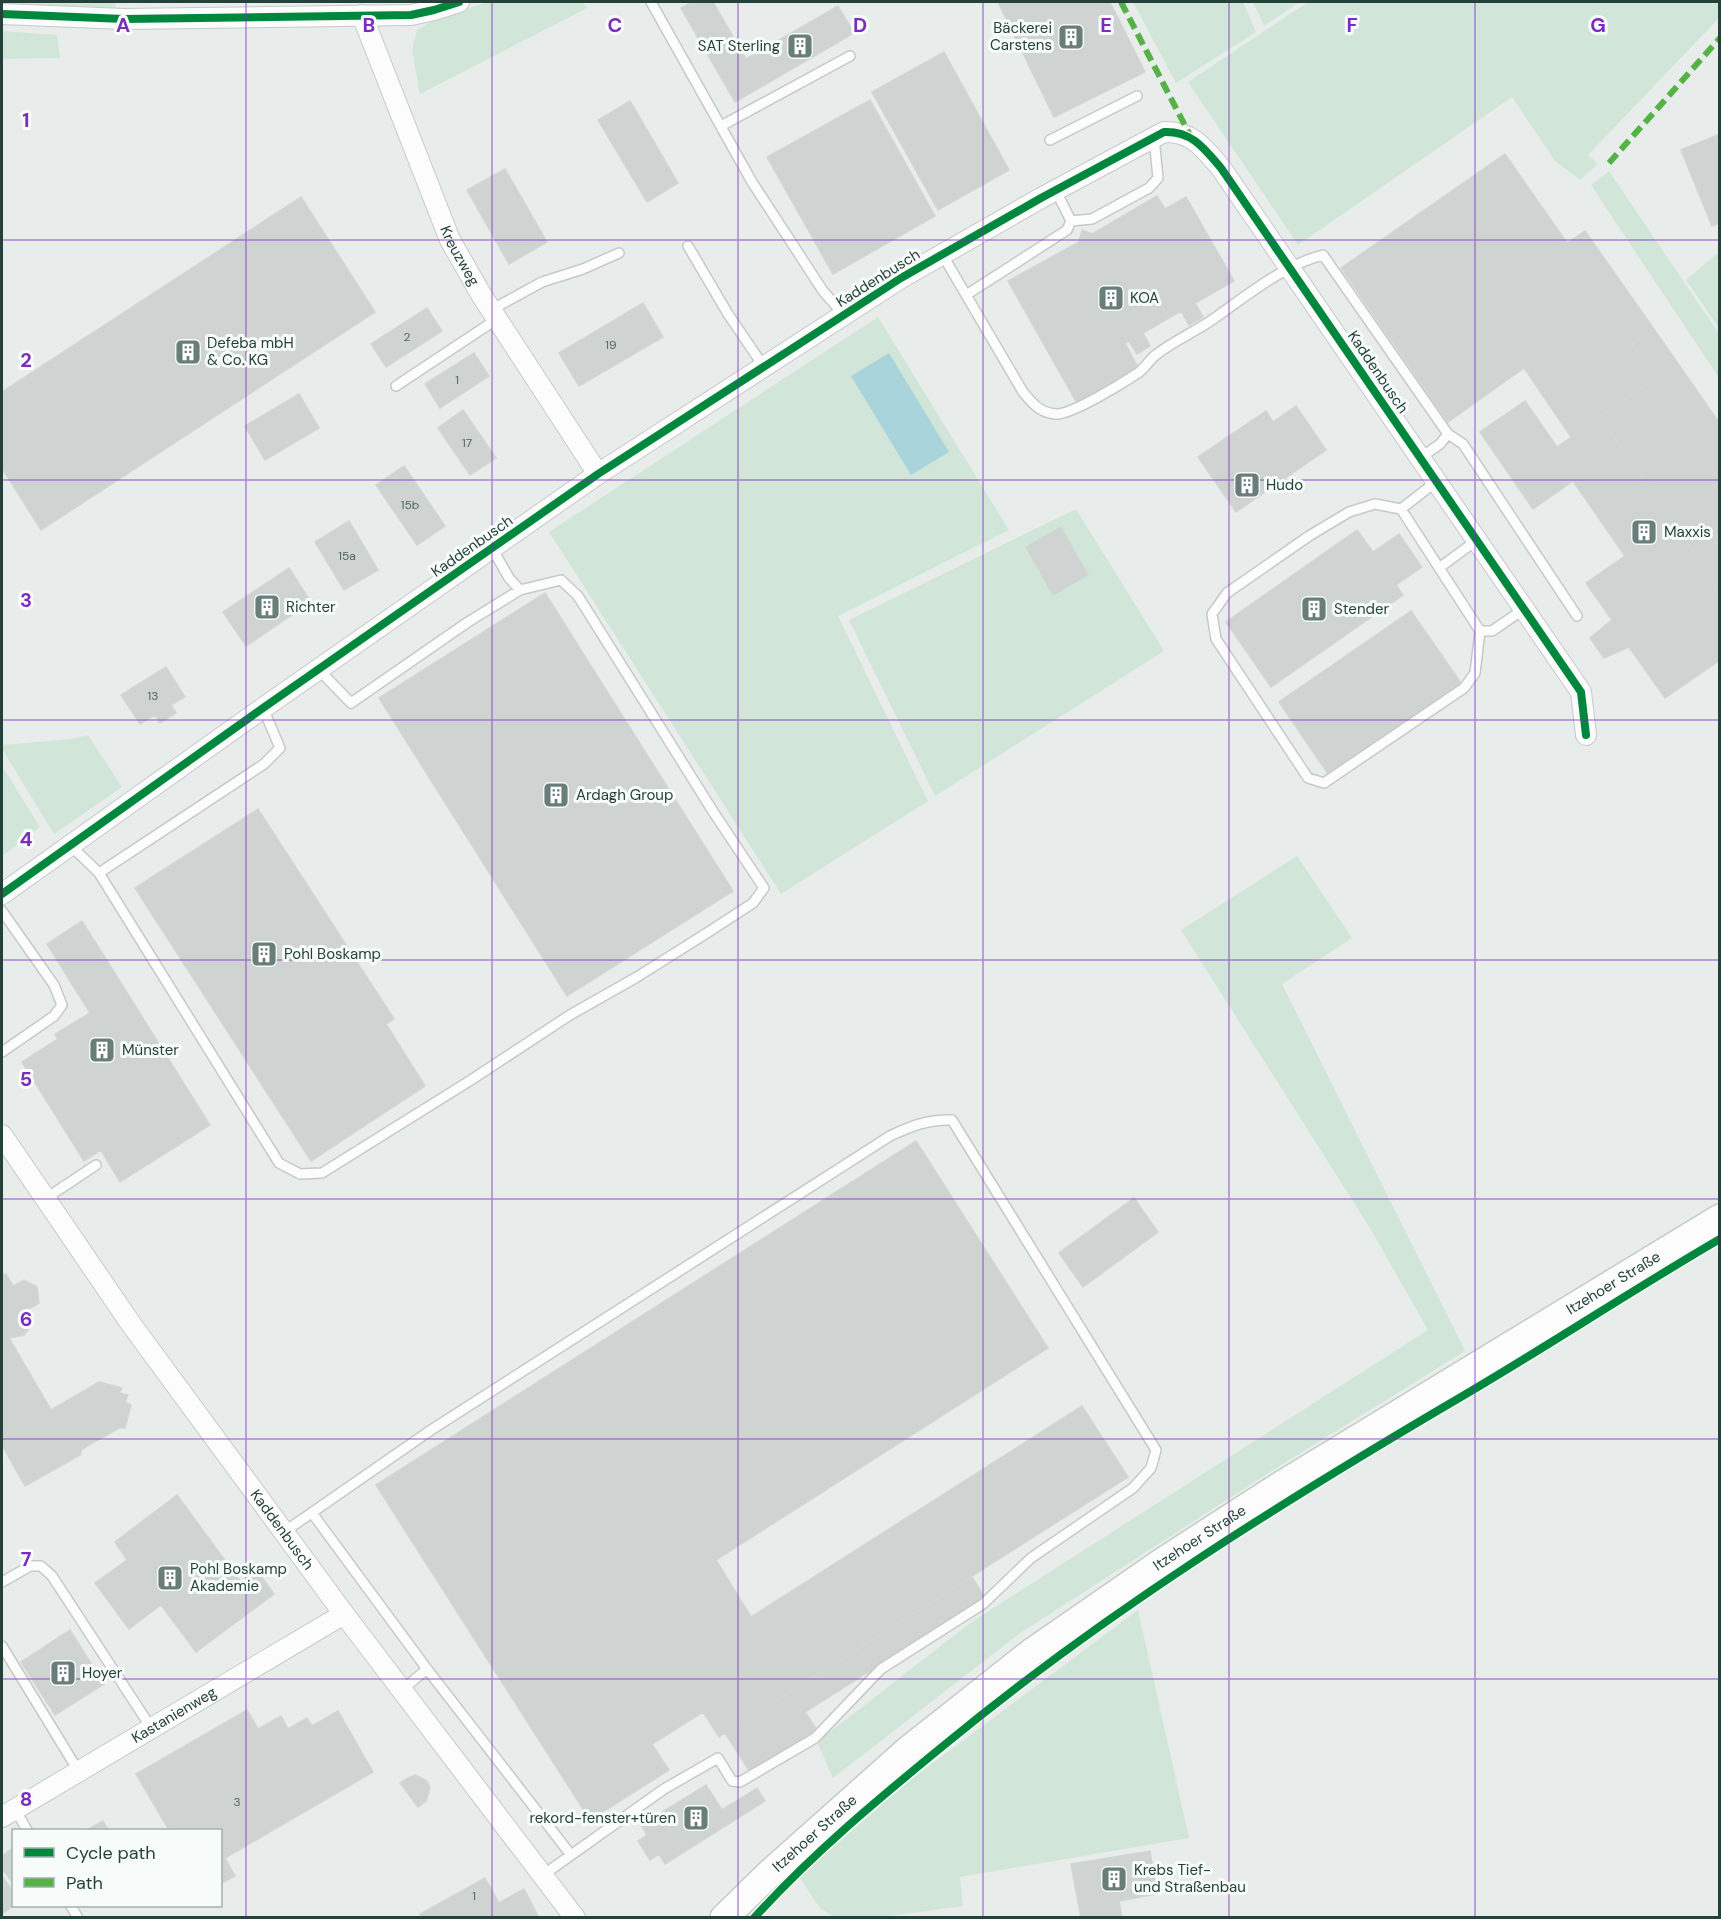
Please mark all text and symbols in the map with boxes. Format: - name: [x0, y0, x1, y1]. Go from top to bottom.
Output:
- text: A: [116, 12, 130, 38]
- text: B: [363, 12, 375, 38]
- text: C: [608, 12, 622, 38]
- text: D: [853, 12, 867, 38]
- text: E: [1100, 12, 1112, 38]
- text: F: [1346, 12, 1358, 38]
- text: G: [1590, 12, 1606, 38]
- place label: Bäckerei Carstens: [990, 18, 1052, 55]
- building icon: Bäckerei Carstens: [1056, 22, 1086, 52]
- building icon: SAT Sterling: [785, 31, 815, 61]
- place label: SAT Sterling: [698, 36, 780, 56]
- text: 1: [22, 107, 30, 133]
- street label: Kreuzweg: [435, 223, 484, 290]
- street label: Kaddenbusch: [832, 244, 924, 312]
- building icon: KOA: [1096, 283, 1126, 313]
- place label: KOA: [1130, 288, 1159, 308]
- street label: Kaddenbusch: [1343, 327, 1413, 417]
- house number: 2: [404, 329, 411, 345]
- place label: Defeba mbH & Co. KG: [207, 333, 294, 370]
- building icon: Defeba mbH & Co. KG: [173, 337, 203, 367]
- house number: 19: [605, 337, 617, 353]
- text: 2: [20, 347, 32, 373]
- house number: 1: [455, 372, 459, 388]
- house number: 17: [462, 435, 472, 451]
- building icon: Hudo: [1232, 470, 1262, 500]
- place label: Hudo: [1266, 475, 1303, 495]
- house number: 15b: [401, 497, 419, 513]
- street label: Kaddenbusch: [427, 510, 517, 582]
- building icon: Maxxis: [1629, 517, 1659, 547]
- place label: Maxxis: [1664, 522, 1711, 542]
- house number: 15a: [338, 548, 356, 564]
- text: 3: [20, 587, 32, 613]
- building icon: Richter: [252, 592, 282, 622]
- building icon: Stender: [1299, 594, 1329, 624]
- place label: Richter: [286, 597, 336, 617]
- place label: Stender: [1334, 599, 1389, 619]
- house number: 13: [148, 688, 158, 704]
- building icon: Ardagh Group: [541, 780, 571, 810]
- place label: Ardagh Group: [576, 785, 673, 805]
- text: 4: [20, 826, 33, 852]
- building icon: Pohl Boskamp: [249, 939, 279, 969]
- place label: Pohl Boskamp: [284, 944, 381, 964]
- building icon: Münster: [87, 1035, 117, 1065]
- place label: Münster: [122, 1040, 179, 1060]
- text: 5: [20, 1066, 32, 1092]
- street label: Itzehoer Straße: [1562, 1247, 1664, 1319]
- text: 6: [20, 1306, 32, 1332]
- street label: Kaddenbusch: [246, 1485, 318, 1574]
- street label: Itzehoer Straße: [1149, 1500, 1250, 1575]
- text: 7: [21, 1546, 32, 1572]
- place label: Pohl Boskamp Akademie: [190, 1559, 287, 1596]
- building icon: Pohl Boskamp Akademie: [155, 1563, 185, 1593]
- building icon: Hoyer: [48, 1658, 78, 1688]
- place label: Hoyer: [82, 1663, 123, 1683]
- street label: Kastanienweg: [128, 1682, 220, 1748]
- text: 8: [20, 1786, 32, 1812]
- street label: Itzehoer Straße: [768, 1790, 861, 1876]
- house number: 3: [233, 1794, 241, 1810]
- building icon: rekord-fenster+türen: [681, 1803, 711, 1833]
- place label: rekord-fenster+türen: [530, 1808, 676, 1828]
- legend: [12, 1829, 222, 1907]
- text: Cycle path: [66, 1841, 156, 1865]
- place label: Krebs Tief- und Straßenbau: [1134, 1860, 1246, 1897]
- building icon: Krebs Tief- und Straßenbau: [1099, 1864, 1129, 1894]
- text: Path: [66, 1871, 103, 1895]
- house number: 1: [472, 1888, 476, 1904]

